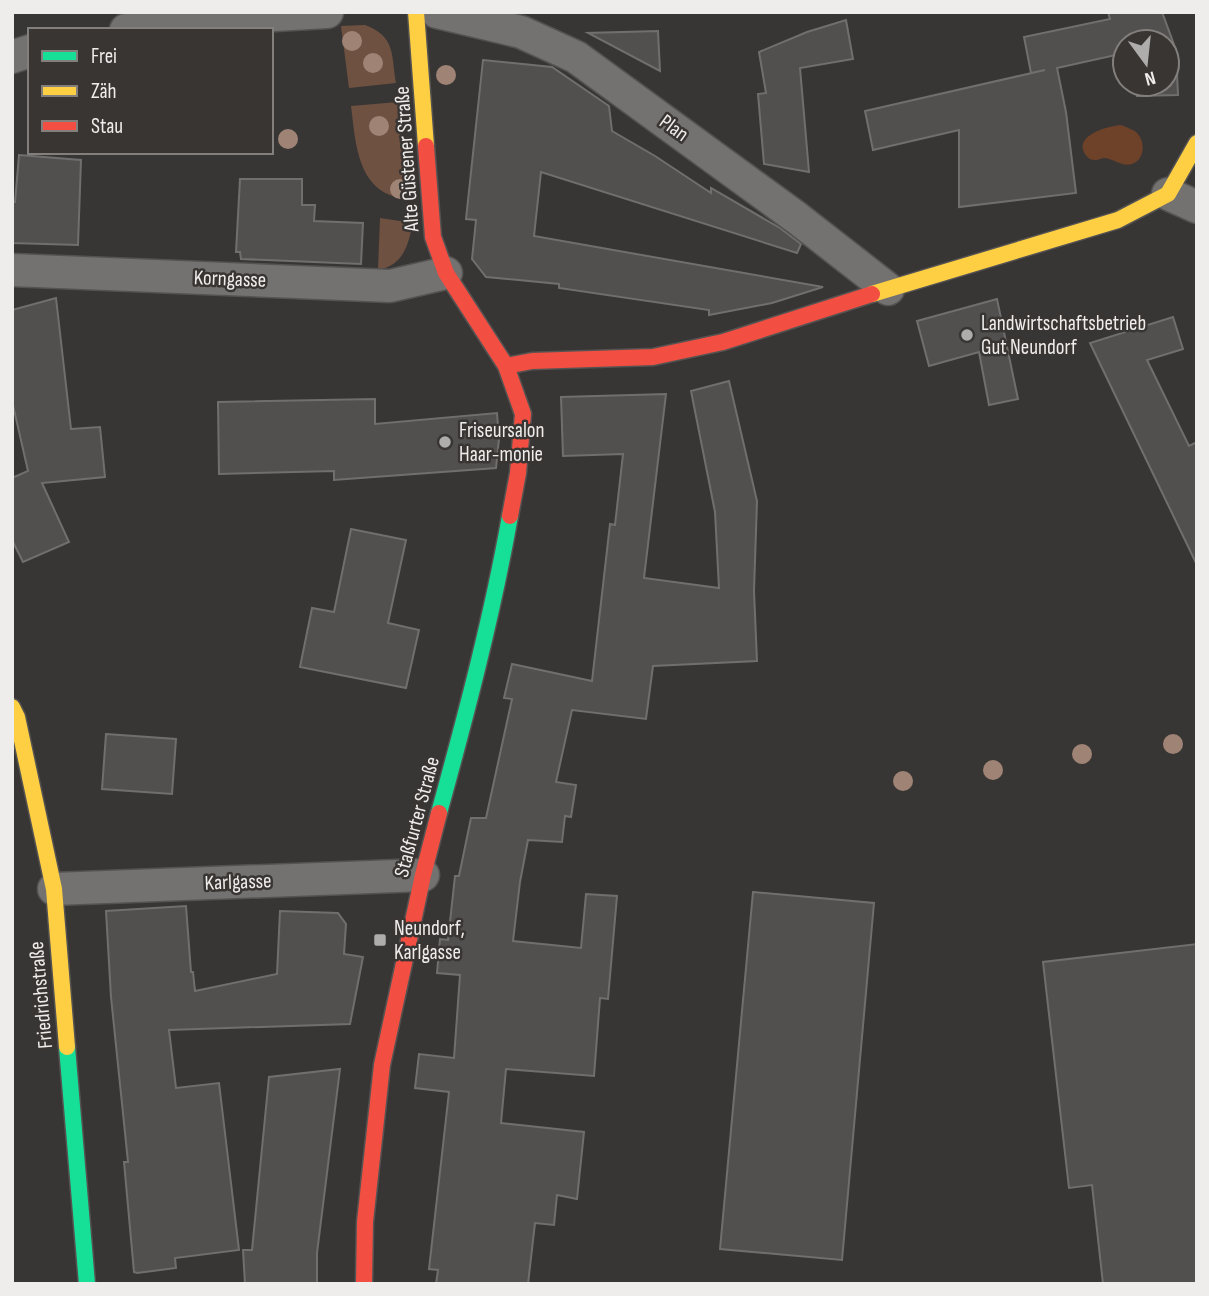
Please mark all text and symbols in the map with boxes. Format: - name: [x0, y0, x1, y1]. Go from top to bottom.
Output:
- legend: [28, 28, 273, 154]
- north arrow: [1111, 28, 1181, 98]
- text: Frei: [91, 44, 117, 69]
- text: N: [1142, 66, 1158, 90]
- text: Zäh: [91, 79, 117, 104]
- street label: Alte Güstener Straße: [389, 85, 425, 234]
- street label: Plan: [655, 109, 693, 147]
- text: Stau: [91, 114, 123, 139]
- street label: Korngasse: [193, 265, 267, 293]
- place label: Landwirtschaftsbetrieb Gut Neundorf: [981, 311, 1146, 360]
- marker: Landwirtschaftsbetrieb Gut Neundorf: [959, 327, 975, 343]
- place label: Friseursalon Haar-monie: [459, 418, 545, 467]
- marker: Friseursalon Haar-monie: [437, 434, 453, 450]
- street label: Staßfurter Straße: [389, 754, 445, 880]
- street label: Karlgasse: [204, 868, 272, 896]
- place label: Neundorf, Karlgasse: [394, 916, 465, 965]
- marker: Neundorf, Karlgasse: [372, 932, 388, 948]
- street label: Friedrichstraße: [24, 940, 58, 1050]

